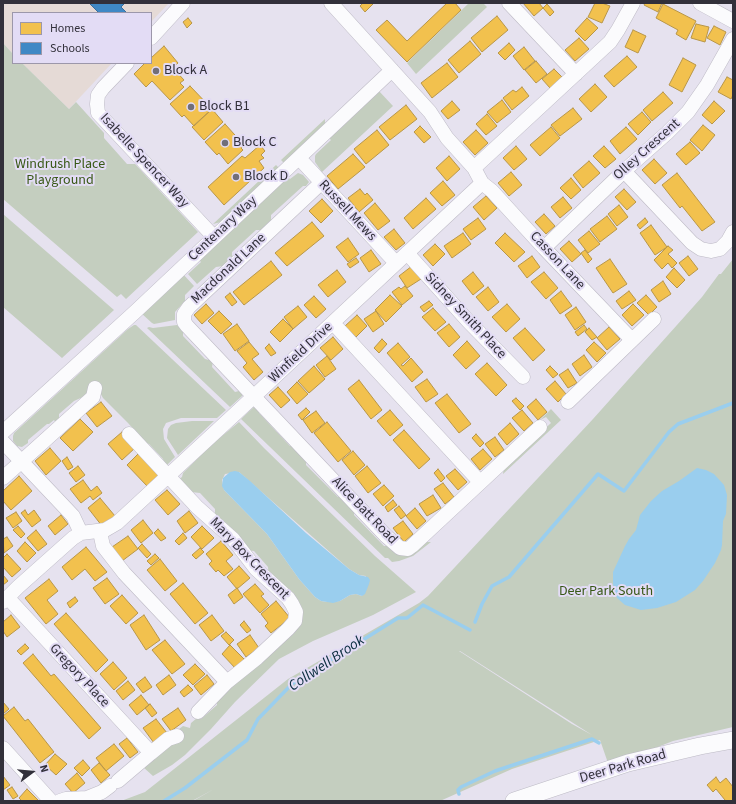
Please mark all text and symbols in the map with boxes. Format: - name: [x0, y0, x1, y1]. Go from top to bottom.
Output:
- legend: [12, 12, 152, 64]
- text: Homes: [50, 20, 85, 37]
- text: Schools: [50, 40, 90, 57]
- place label: Block A: [164, 63, 207, 79]
- marker: Block A: [151, 66, 161, 76]
- place label: Block B1: [199, 99, 250, 115]
- marker: Block B1: [186, 102, 196, 112]
- street label: Isabelle Spencer Way: [96, 110, 192, 212]
- street label: Olley Crescent: [610, 116, 684, 184]
- place label: Block C: [233, 135, 276, 151]
- marker: Block C: [220, 138, 230, 148]
- park label: Windrush Place Playground: [15, 157, 105, 190]
- place label: Block D: [244, 169, 288, 185]
- marker: Block D: [231, 172, 241, 182]
- street label: Russell Mews: [314, 177, 380, 245]
- street label: Centenary Way: [185, 193, 261, 265]
- street label: Casson Lane: [526, 228, 588, 294]
- street label: Macdonald Lane: [188, 230, 270, 308]
- street label: Sidney Smith Place: [421, 269, 509, 363]
- street label: Winfield Drive: [266, 319, 336, 387]
- street label: Alice Batt Road: [328, 474, 400, 548]
- street label: Mary Box Crescent: [206, 515, 292, 603]
- park label: Deer Park South: [559, 584, 653, 600]
- water label: Collwell Brook: [286, 632, 368, 696]
- street label: Gregory Place: [45, 641, 113, 711]
- street label: Deer Park Road: [578, 747, 668, 787]
- north arrow: [12, 752, 52, 792]
- text: N: [36, 763, 52, 774]

